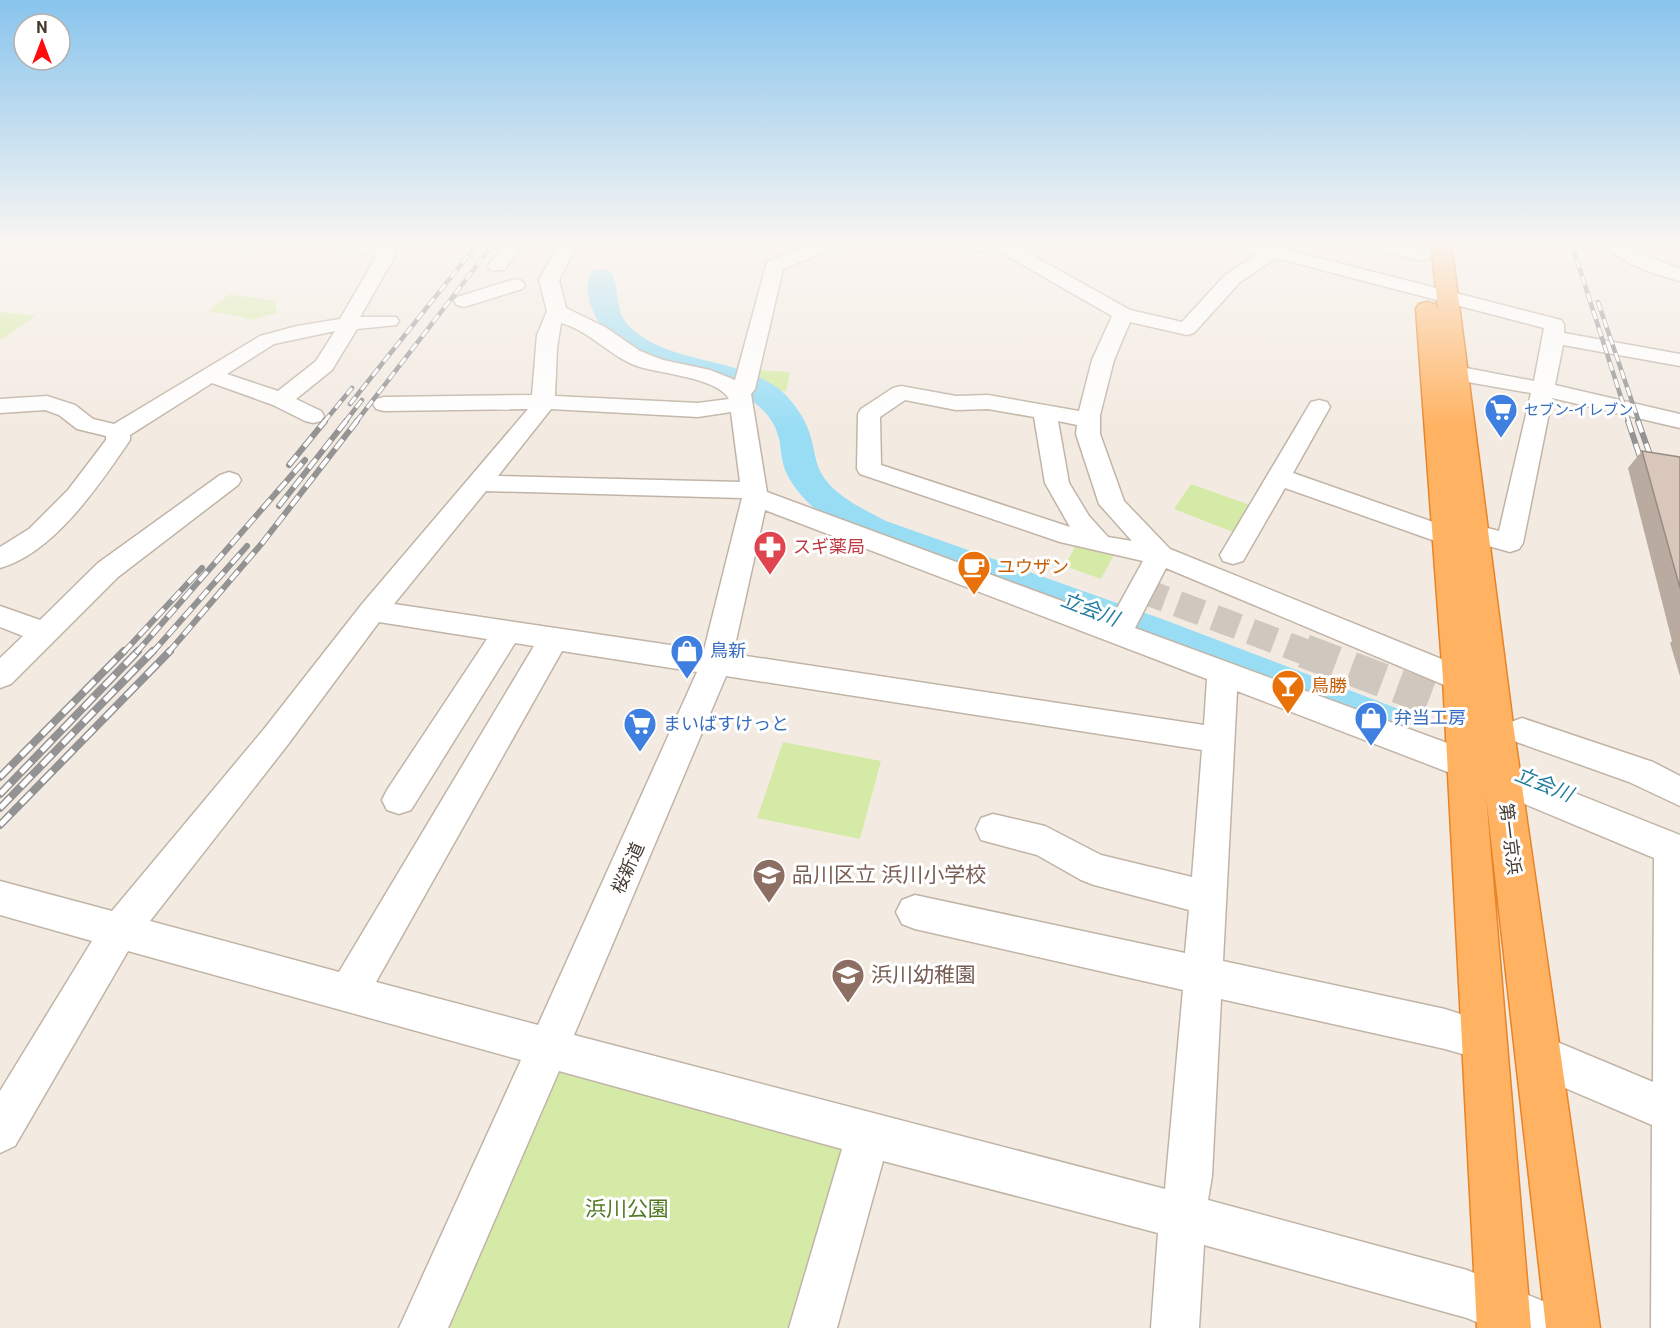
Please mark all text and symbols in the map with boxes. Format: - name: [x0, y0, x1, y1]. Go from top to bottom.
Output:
- north arrow: [12, 12, 72, 72]
- text: N: [36, 18, 48, 37]
- supermarket icon: セブン-イレブン: [1483, 392, 1519, 439]
- place label: セブン-イレブン: [1524, 401, 1633, 419]
- pharmacy icon: スギ薬局: [752, 529, 788, 576]
- place label: スギ薬局: [793, 536, 865, 557]
- cafe icon: ユウザン: [956, 549, 992, 596]
- place label: ユウザン: [997, 556, 1069, 577]
- water label: 立会川: [1058, 587, 1124, 632]
- shop icon: 鳥新: [669, 633, 705, 680]
- place label: 鳥新: [710, 640, 746, 661]
- bar icon: 鳥勝: [1270, 668, 1306, 715]
- place label: 鳥勝: [1311, 675, 1347, 696]
- shop icon: 弁当工房: [1353, 700, 1389, 747]
- supermarket icon: まいばすけっと: [622, 706, 658, 753]
- place label: 弁当工房: [1394, 707, 1466, 728]
- place label: まいばすけっと: [663, 713, 789, 734]
- water label: 立会川: [1512, 762, 1578, 807]
- street label: 第一京浜: [1496, 802, 1525, 876]
- street label: 桜新道: [607, 839, 648, 897]
- school or university icon: 品川区立 浜川小学校: [751, 857, 787, 904]
- place label: 品川区立 浜川小学校: [792, 863, 986, 887]
- school or university icon: 浜川幼稚園: [830, 957, 866, 1004]
- place label: 浜川幼稚園: [871, 963, 976, 987]
- park label: 浜川公園: [585, 1197, 669, 1221]

